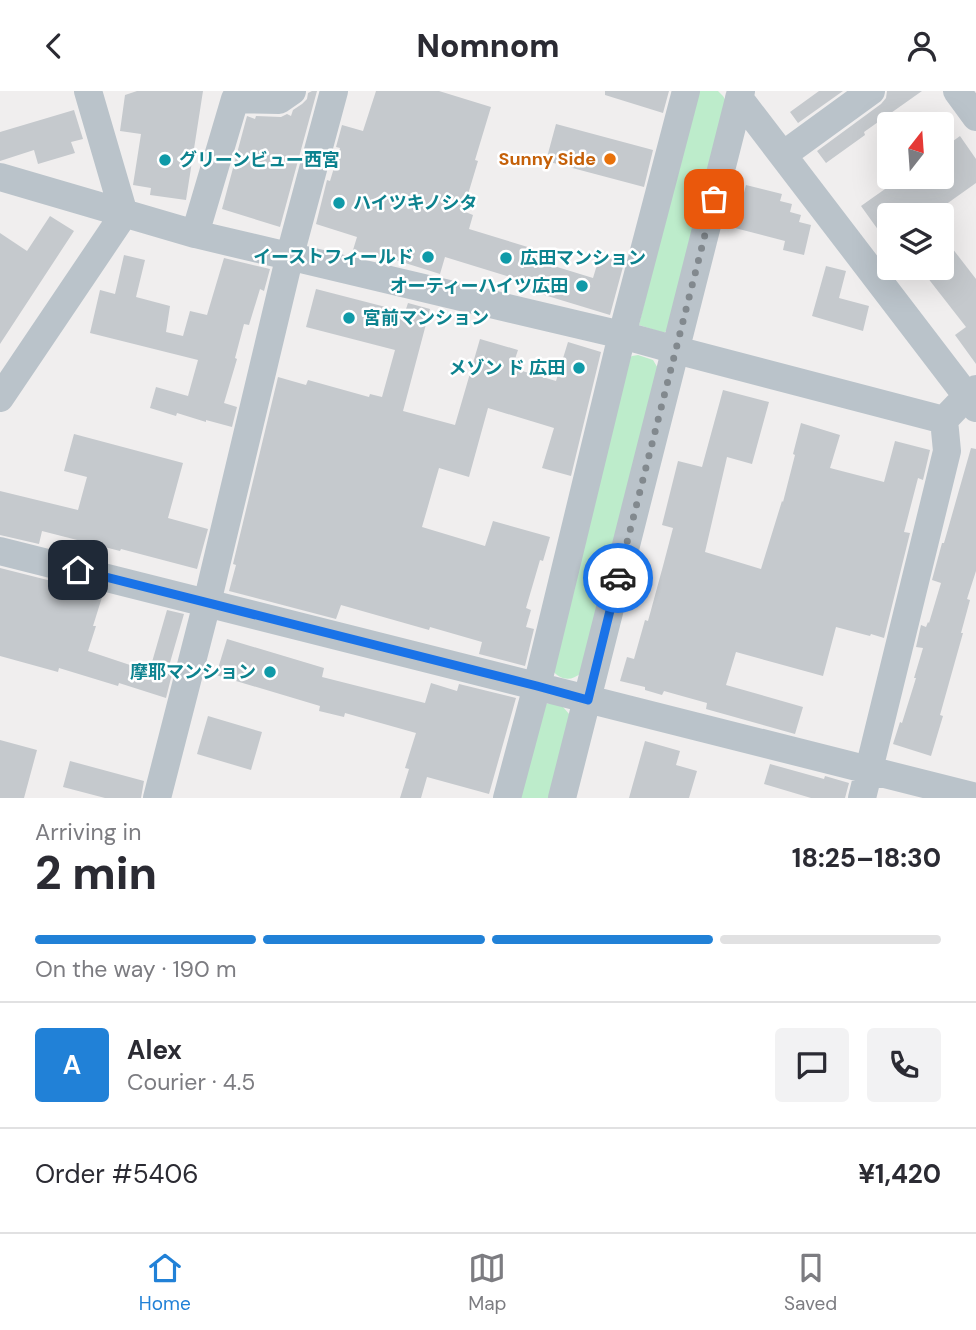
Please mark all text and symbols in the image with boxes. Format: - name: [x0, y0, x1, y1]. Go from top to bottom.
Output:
- text: Nomnom: [416, 25, 560, 67]
- icon: back: [35, 27, 73, 65]
- icon: person: [903, 27, 941, 65]
- north arrow: [877, 112, 954, 189]
- map controls: [877, 112, 954, 280]
- place label: Sunny Side: [499, 147, 596, 171]
- place label: グリーンビュー西宮: [179, 148, 340, 172]
- marker: Sunny Side: [602, 151, 618, 167]
- marker: グリーンビュー西宮: [157, 152, 173, 168]
- pin: [684, 169, 744, 229]
- icon: bag: [695, 180, 733, 218]
- place label: ハイツキノシタ: [353, 191, 477, 215]
- marker: ハイツキノシタ: [331, 195, 347, 211]
- button: layers: [877, 203, 954, 280]
- place label: イーストフィールド: [253, 245, 414, 269]
- place label: 広田マンション: [520, 246, 646, 270]
- marker: イーストフィールド: [420, 249, 436, 265]
- marker: 広田マンション: [498, 250, 514, 266]
- place label: オーティーハイツ広田: [390, 274, 568, 298]
- marker: オーティーハイツ広田: [574, 278, 590, 294]
- place label: 宮前マンション: [363, 306, 489, 330]
- marker: 宮前マンション: [341, 310, 357, 326]
- place label: メゾン ド 広田: [449, 356, 565, 380]
- marker: メゾン ド 広田: [571, 360, 587, 376]
- pin: [48, 540, 108, 600]
- courier: [583, 543, 653, 613]
- icon: home: [59, 551, 97, 589]
- icon: car: [599, 559, 637, 597]
- place label: 摩耶マンション: [130, 660, 256, 684]
- marker: 摩耶マンション: [262, 664, 278, 680]
- text: Arriving in: [35, 817, 141, 847]
- text: 18:25–18:30: [792, 841, 941, 875]
- text: 2 min: [35, 843, 157, 903]
- text: On the way · 190 m: [35, 954, 236, 984]
- button: chat: [775, 1028, 849, 1102]
- button: phone: [867, 1028, 941, 1102]
- text: Alex: [127, 1033, 182, 1067]
- text: A: [63, 1048, 81, 1082]
- text: Courier · 4.5: [127, 1067, 255, 1097]
- text: Order #5406: [35, 1157, 199, 1191]
- text: ¥1,420: [858, 1157, 941, 1191]
- tab: Home: [139, 1249, 191, 1316]
- tab: Map: [468, 1249, 506, 1316]
- tab: Saved: [784, 1249, 837, 1316]

